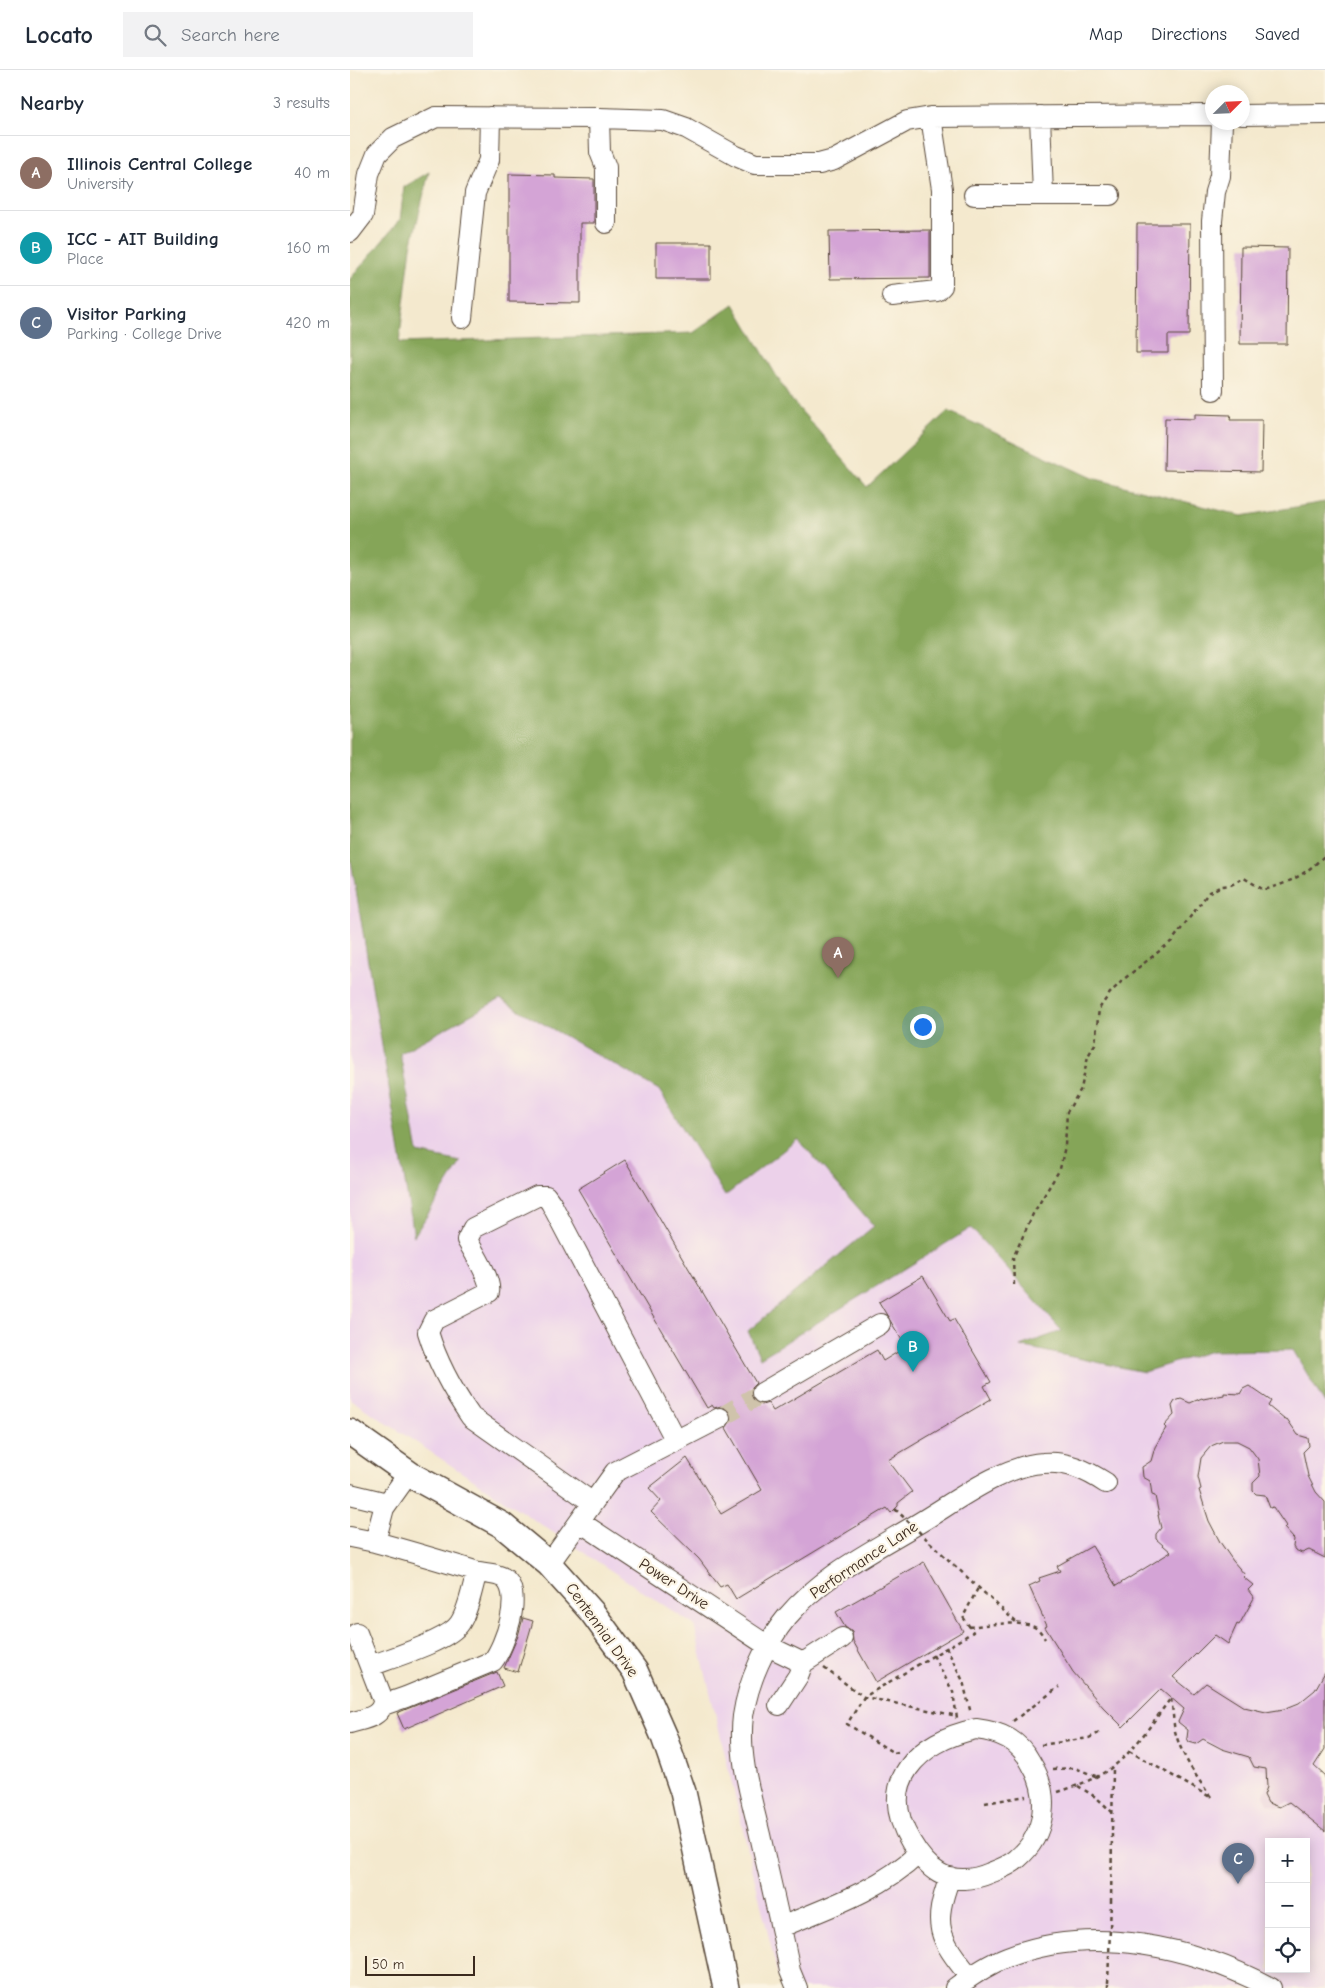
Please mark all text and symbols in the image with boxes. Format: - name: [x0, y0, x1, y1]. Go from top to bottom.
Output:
- search box: [123, 12, 473, 57]
- text: Locato: [25, 21, 93, 49]
- icon: search: [141, 21, 169, 49]
- text: Search here: [181, 24, 280, 46]
- text: Map: [1089, 24, 1123, 45]
- text: Directions: [1151, 24, 1227, 45]
- text: Saved: [1255, 24, 1300, 45]
- north arrow: [1205, 85, 1250, 130]
- text: Nearby: [20, 91, 84, 115]
- text: 3 results: [273, 94, 330, 112]
- text: Illinois Central College: [67, 153, 252, 175]
- text: A: [32, 164, 40, 182]
- text: 40 m: [294, 164, 330, 182]
- text: University: [67, 175, 133, 193]
- text: ICC - AIT Building: [67, 228, 219, 250]
- text: B: [31, 239, 41, 257]
- text: 160 m: [287, 239, 330, 257]
- text: Place: [67, 250, 103, 268]
- text: Visitor Parking: [67, 303, 187, 325]
- text: C: [31, 314, 41, 332]
- text: 420 m: [286, 314, 330, 332]
- text: Parking · College Drive: [67, 325, 222, 343]
- pin: A: [822, 937, 854, 978]
- your location: [910, 1014, 936, 1040]
- pin: B: [897, 1331, 929, 1372]
- street label: Performance Lane: [807, 1517, 921, 1603]
- street label: Power Drive: [636, 1555, 712, 1613]
- street label: Centennial Drive: [562, 1580, 642, 1680]
- map controls: [1265, 1838, 1310, 1973]
- button: +: [1265, 1838, 1310, 1883]
- pin: C: [1222, 1843, 1254, 1884]
- button: −: [1265, 1883, 1310, 1928]
- button: locate: [1265, 1928, 1310, 1973]
- scale bar: [365, 1953, 475, 1976]
- text: 50 m: [372, 1956, 404, 1973]

